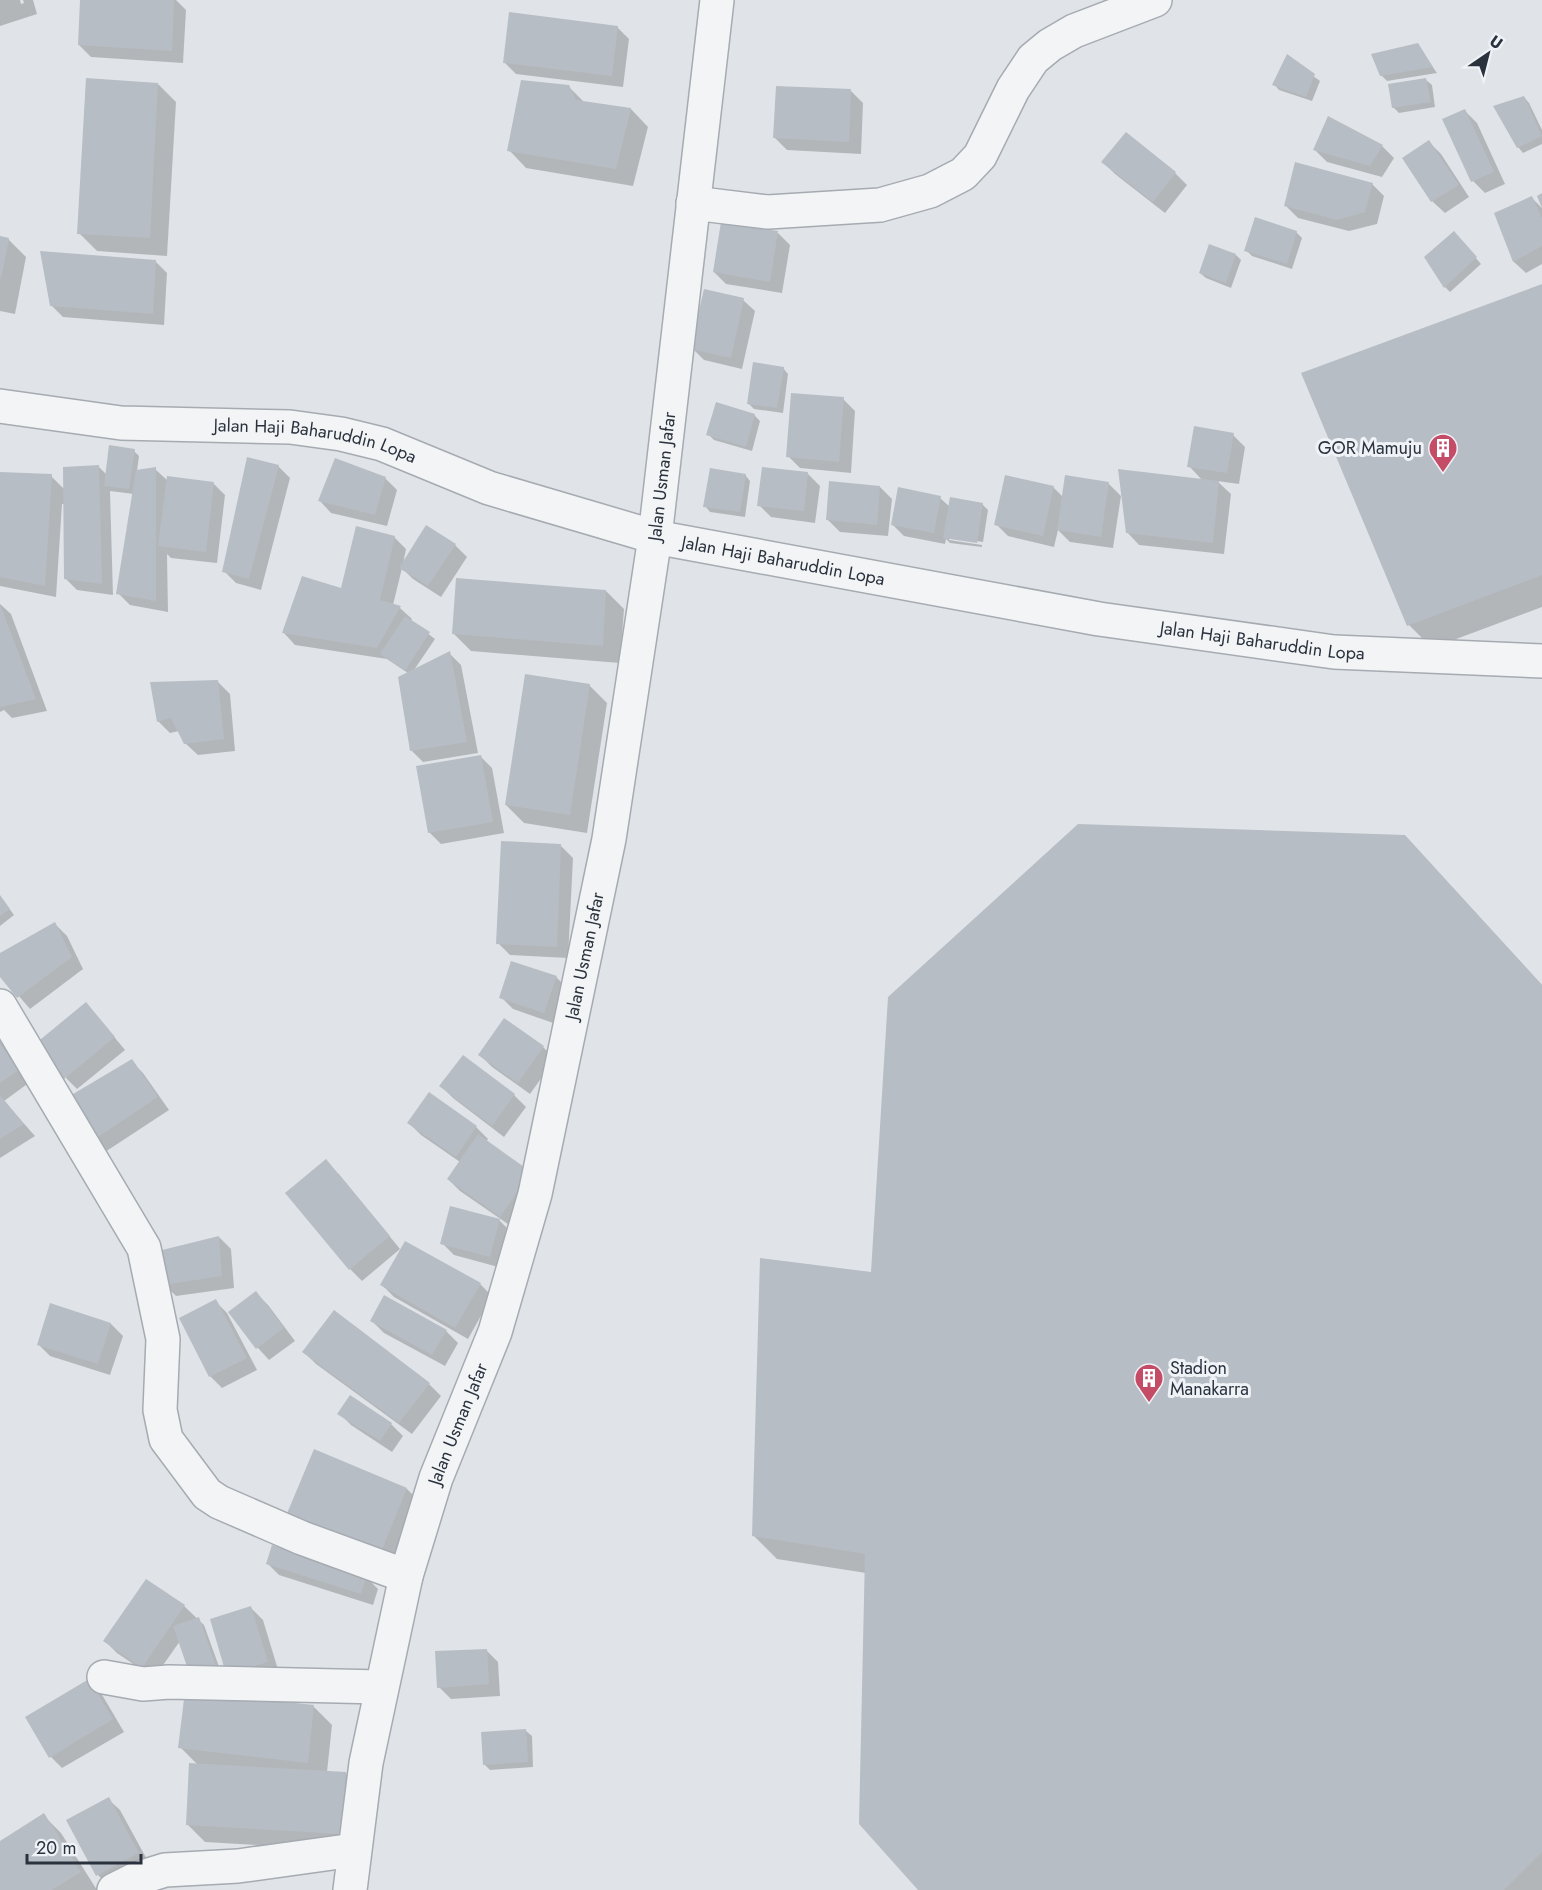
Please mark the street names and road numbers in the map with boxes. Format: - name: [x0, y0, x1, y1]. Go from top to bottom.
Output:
- street label: Jalan Usman Jafar: [641, 410, 682, 545]
- street label: Jalan Haji Baharuddin Lopa: [211, 412, 420, 470]
- street label: Jalan Haji Baharuddin Lopa: [677, 529, 887, 592]
- street label: Jalan Haji Baharuddin Lopa: [1156, 614, 1365, 666]
- street label: Jalan Usman Jafar: [558, 889, 611, 1024]
- street label: Jalan Usman Jafar: [421, 1358, 495, 1490]

